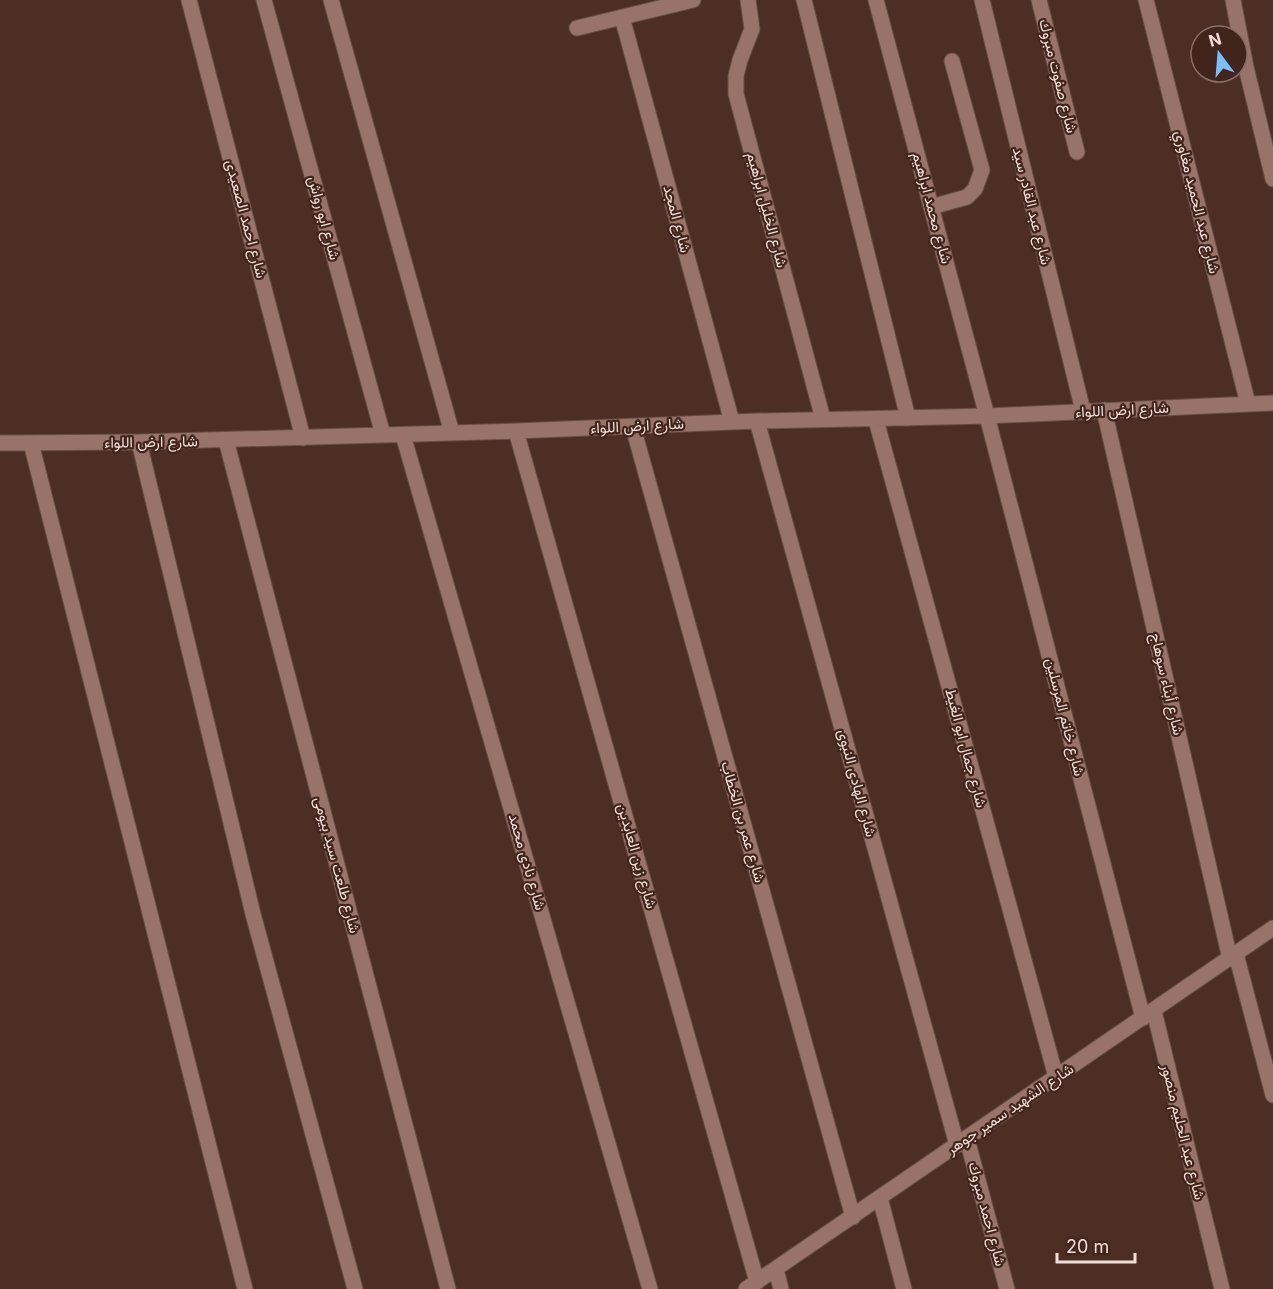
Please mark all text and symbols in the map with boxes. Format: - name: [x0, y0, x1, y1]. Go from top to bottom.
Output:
- street label: شارع صفوت مبروك: [1033, 17, 1082, 136]
- north arrow: [1189, 24, 1249, 84]
- text: N: [1206, 28, 1223, 51]
- street label: شارع عبد الحميد مغاوري: [1167, 128, 1224, 277]
- street label: شارع عبد القادر سيد: [1007, 145, 1056, 267]
- street label: شارع الخليل ابراهيم: [741, 150, 792, 270]
- street label: شارع محمد ابراهيم: [907, 150, 957, 267]
- street label: شارع احمد الصعيدى: [220, 157, 271, 281]
- street label: شارع ابو رواش: [302, 174, 345, 263]
- street label: شارع المجد: [657, 183, 696, 255]
- street label: شارع ارض اللواء: [1075, 398, 1169, 423]
- street label: شارع ارض اللواء: [590, 414, 684, 439]
- street label: شارع ارض اللواء: [104, 431, 198, 454]
- street label: شارع أبناء سوهاج: [1145, 631, 1189, 738]
- street label: شارع خاتم المرسلين: [1040, 656, 1089, 779]
- street label: شارع جمال ابو الغيط: [939, 686, 992, 810]
- street label: شارع الهادى النبوى: [832, 727, 881, 840]
- street label: شارع عمر بن الخطاب: [715, 759, 770, 885]
- street label: شارع طلعت سيد بيومى: [308, 795, 365, 936]
- street label: شارع زين العابدين: [611, 801, 662, 911]
- street label: شارع نادى محمد: [503, 811, 550, 913]
- street label: شارع الشهيد سمير جوهر: [942, 1059, 1078, 1160]
- street label: شارع عبد الحليم منصور: [1155, 1061, 1210, 1202]
- street label: شارع احمد مبروك: [962, 1160, 1011, 1269]
- scale bar: [1057, 1226, 1135, 1264]
- text: 20 m: [1066, 1236, 1109, 1257]

